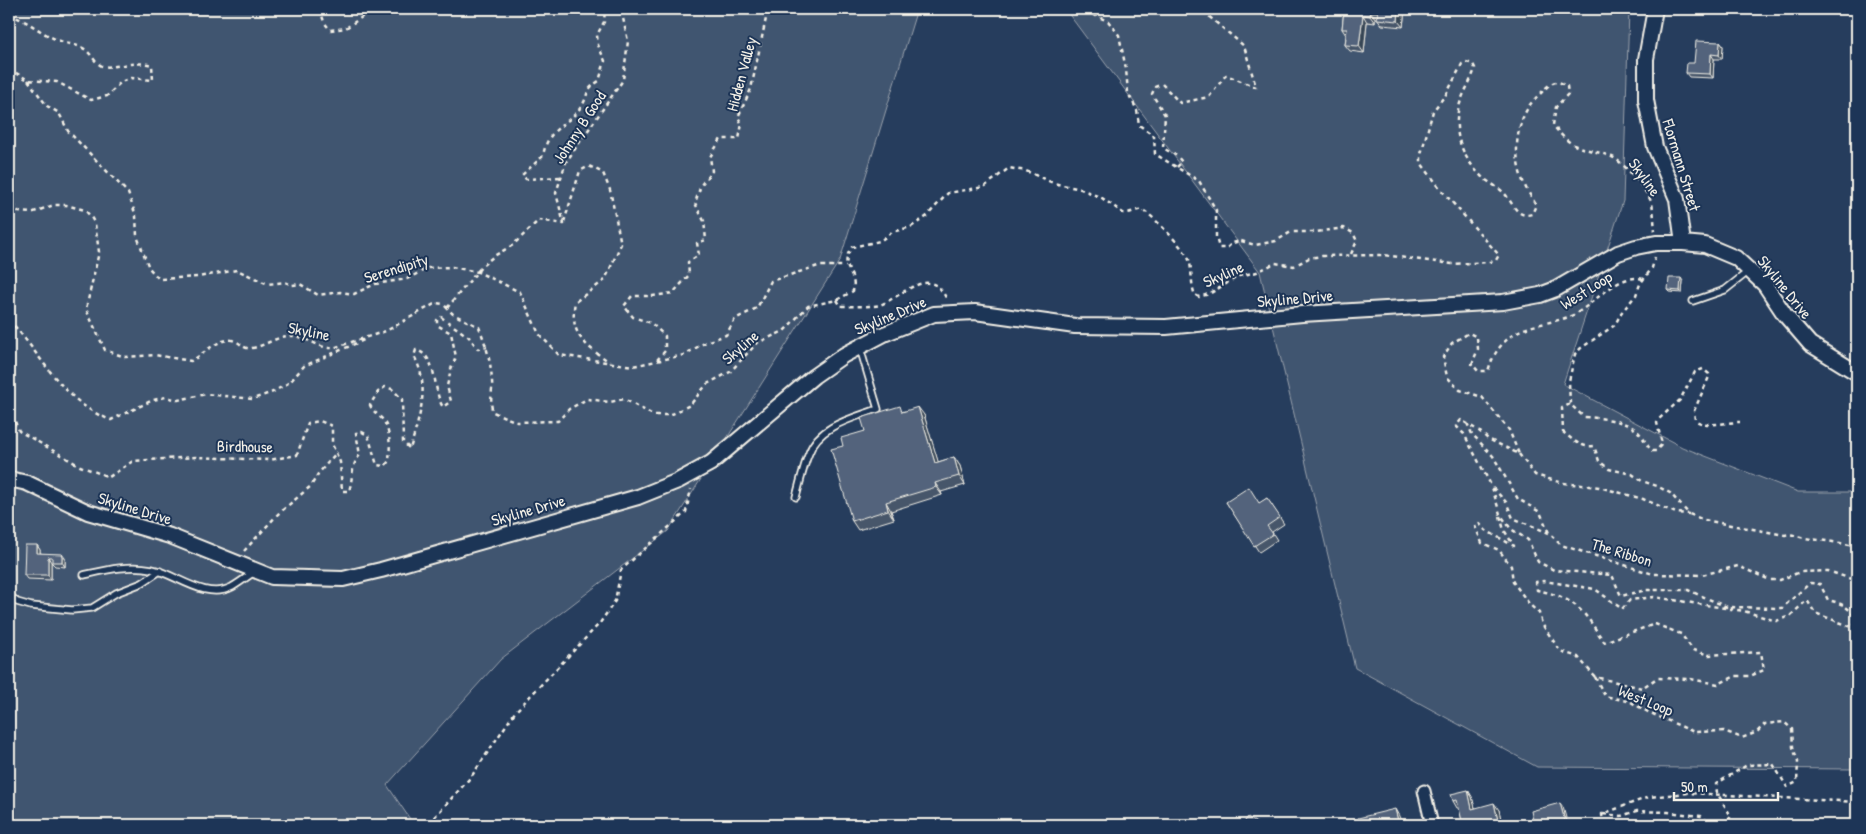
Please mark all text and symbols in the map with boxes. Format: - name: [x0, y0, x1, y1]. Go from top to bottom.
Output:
- street label: Hidden Valley: [721, 34, 762, 114]
- street label: Johnny B Good: [547, 86, 611, 168]
- street label: Flormann Street: [1657, 115, 1707, 214]
- street label: Skyline: [1624, 153, 1667, 201]
- street label: Serendipity: [361, 248, 431, 288]
- street label: Skyline Drive: [1753, 251, 1818, 324]
- street label: Skyline: [1199, 255, 1247, 293]
- street label: West Loop: [1556, 265, 1616, 315]
- street label: Skyline Drive: [1256, 284, 1334, 312]
- street label: Skyline Drive: [851, 290, 930, 340]
- street label: Skyline: [286, 316, 332, 346]
- street label: Skyline: [717, 324, 764, 369]
- street label: Birdhouse: [217, 435, 274, 457]
- street label: Skyline Drive: [95, 486, 175, 530]
- street label: Skyline Drive: [488, 489, 568, 531]
- street label: The Ribbon: [1589, 532, 1655, 572]
- street label: West Loop: [1615, 679, 1677, 721]
- scale bar: [1674, 769, 1777, 801]
- text: 50 m: [1681, 776, 1708, 797]

